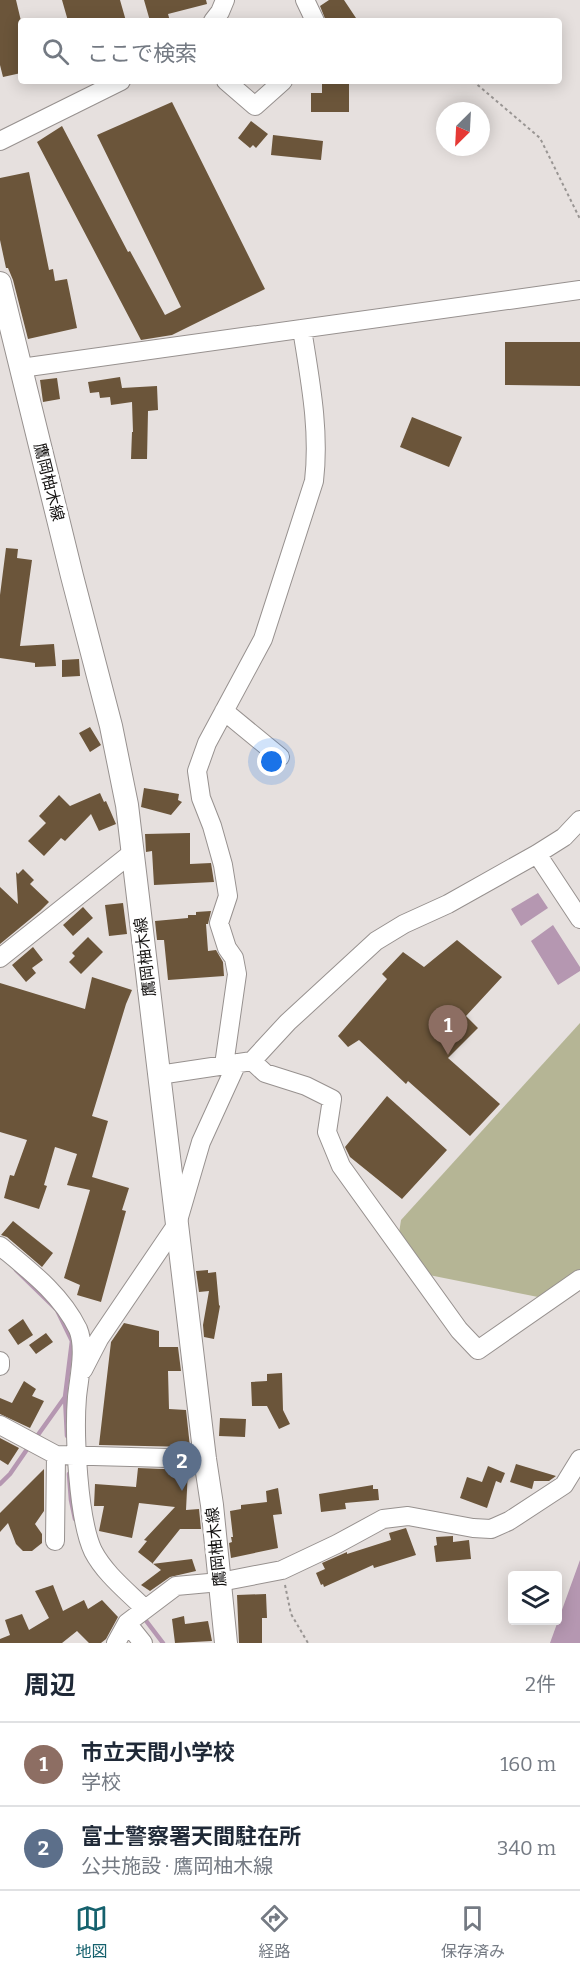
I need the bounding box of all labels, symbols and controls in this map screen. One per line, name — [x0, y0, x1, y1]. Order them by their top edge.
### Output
search box — [18, 18, 562, 84]
icon: search — [39, 35, 72, 68]
text: ここで検索 — [87, 40, 197, 67]
north arrow — [436, 102, 490, 156]
street label: 鷹岡柚木線 — [30, 441, 68, 523]
your location — [257, 747, 286, 776]
street label: 鷹岡柚木線 — [131, 916, 159, 998]
pin: 1 — [428, 1006, 468, 1055]
pin: 2 — [162, 1442, 201, 1491]
street label: 鷹岡柚木線 — [202, 1506, 230, 1588]
map controls — [508, 1571, 562, 1625]
button: layers — [508, 1571, 562, 1625]
text: 周辺 — [24, 1670, 76, 1701]
text: 2件 — [525, 1672, 556, 1696]
text: 市立天間小学校 — [81, 1739, 235, 1766]
text: 1 — [39, 1752, 48, 1776]
text: 160 m — [500, 1752, 556, 1776]
text: 学校 — [81, 1770, 121, 1794]
text: 富士警察署天間駐在所 — [81, 1823, 301, 1850]
text: 2 — [38, 1836, 49, 1860]
text: 340 m — [497, 1836, 556, 1860]
text: 公共施設 · 鷹岡柚木線 — [81, 1854, 273, 1878]
tab: 地図 — [75, 1902, 108, 1962]
tab: 経路 — [258, 1902, 291, 1962]
tab: 保存済み — [441, 1902, 505, 1962]

